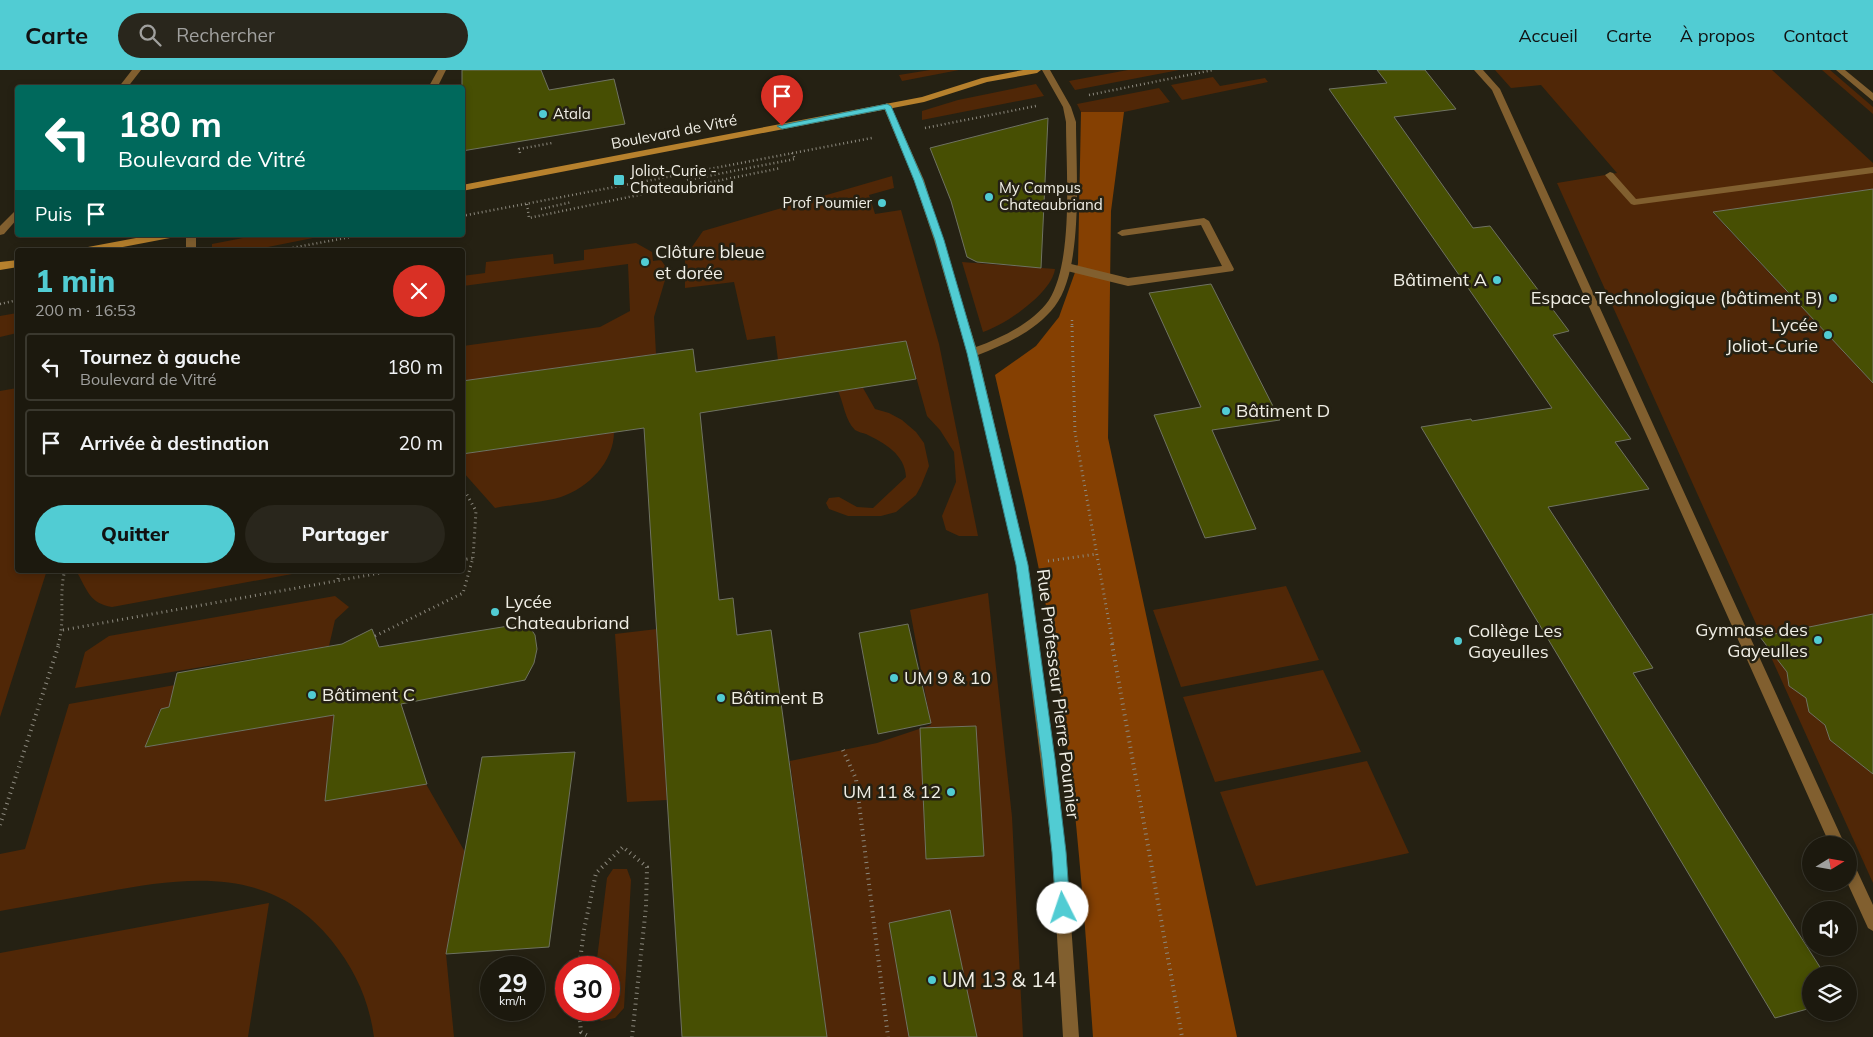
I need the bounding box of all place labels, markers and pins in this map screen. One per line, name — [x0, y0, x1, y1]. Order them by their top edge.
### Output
pin — [761, 75, 803, 126]
place label: Atala — [553, 104, 591, 123]
marker: Atala — [537, 108, 549, 120]
place label: Joliot-Curie - Chateaubriand — [630, 161, 734, 197]
marker: Joliot-Curie - Chateaubriand — [612, 173, 626, 187]
place label: My Campus Chateaubriand — [999, 178, 1103, 214]
marker: My Campus Chateaubriand — [983, 191, 995, 203]
place label: Prof Poumier — [783, 193, 873, 212]
marker: Prof Poumier — [876, 197, 888, 209]
place label: Clôture bleue et dorée — [655, 240, 764, 284]
marker: Clôture bleue et dorée — [639, 256, 651, 268]
place label: Bâtiment A — [1393, 268, 1487, 291]
marker: Bâtiment A — [1491, 274, 1503, 286]
place label: Espace Technologique (bâtiment B) — [1531, 286, 1823, 309]
marker: Espace Technologique (bâtiment B) — [1827, 292, 1839, 304]
place label: Lycée Joliot-Curie — [1726, 313, 1818, 357]
marker: Lycée Joliot-Curie — [1822, 329, 1834, 341]
place label: Bâtiment D — [1236, 399, 1330, 422]
marker: Bâtiment D — [1220, 405, 1232, 417]
place label: Lycée Chateaubriand — [505, 590, 630, 634]
marker: Lycée Chateaubriand — [489, 606, 501, 618]
place label: Gymnase des Gayeulles — [1695, 618, 1808, 662]
place label: Collège Les Gayeulles — [1468, 619, 1562, 663]
marker: Gymnase des Gayeulles — [1812, 634, 1824, 646]
marker: Collège Les Gayeulles — [1452, 635, 1464, 647]
place label: UM 9 & 10 — [904, 666, 991, 689]
marker: UM 9 & 10 — [888, 672, 900, 684]
place label: Bâtiment C — [322, 683, 415, 706]
place label: Bâtiment B — [731, 686, 824, 709]
marker: Bâtiment C — [306, 689, 318, 701]
marker: Bâtiment B — [715, 692, 727, 704]
place label: UM 11 & 12 — [843, 780, 941, 803]
marker: UM 11 & 12 — [945, 786, 957, 798]
place label: UM 13 & 14 — [942, 966, 1057, 992]
marker: UM 13 & 14 — [926, 974, 938, 986]

